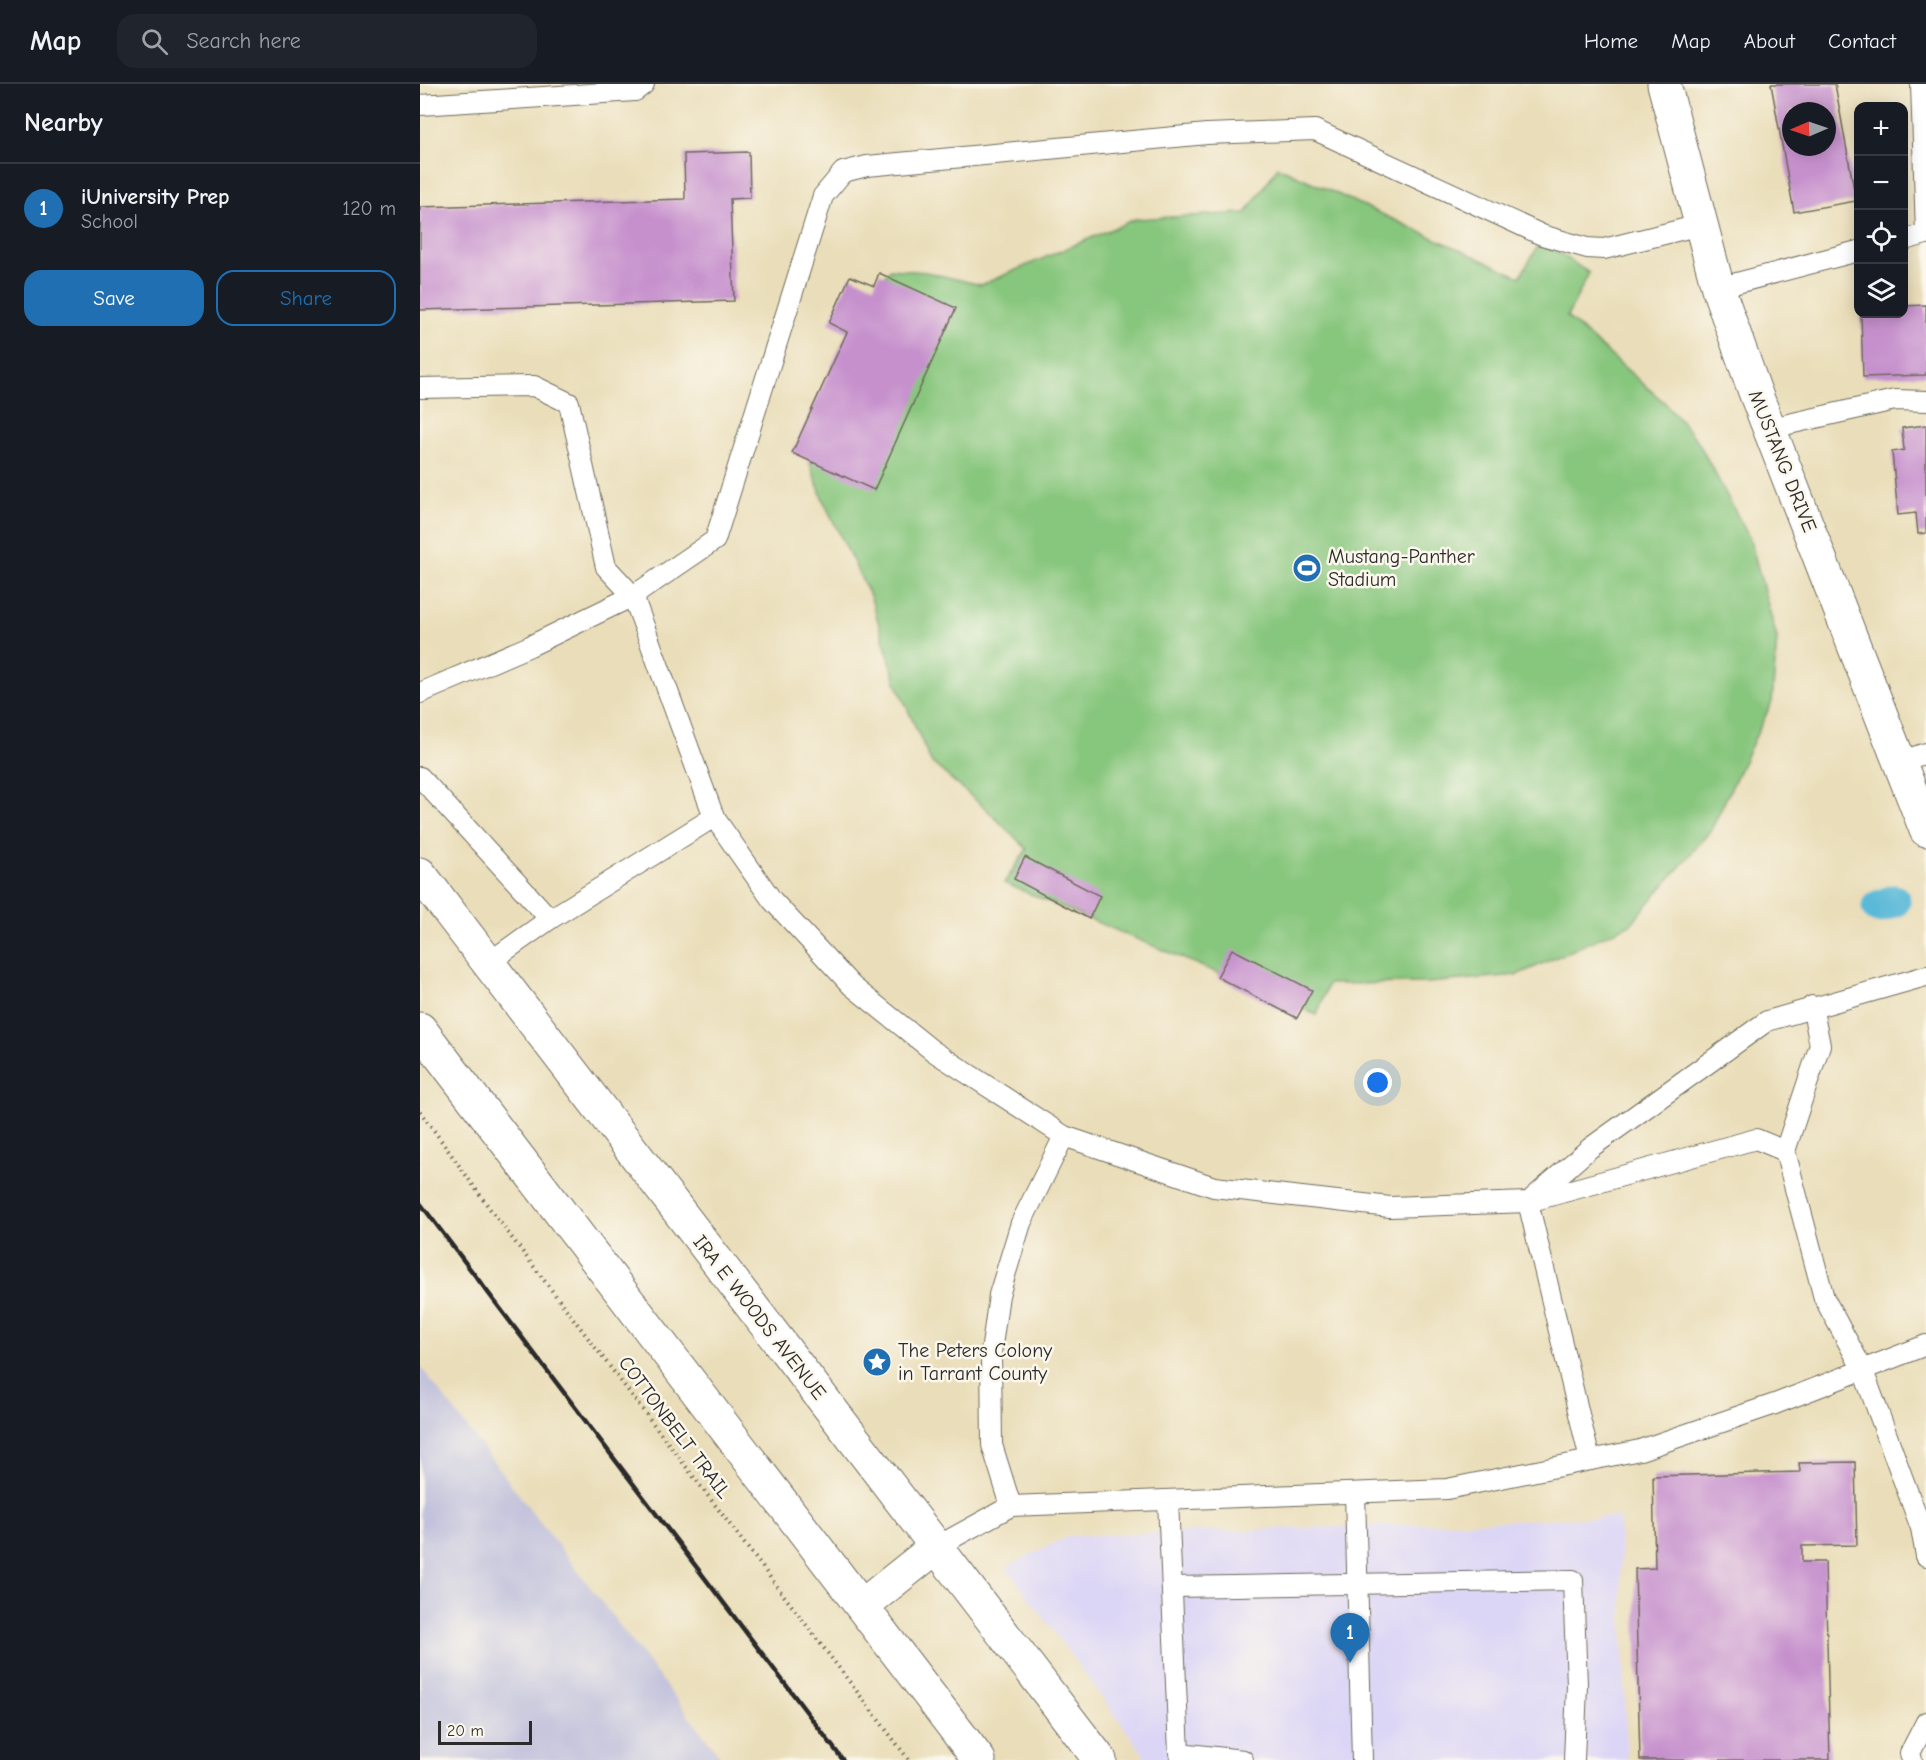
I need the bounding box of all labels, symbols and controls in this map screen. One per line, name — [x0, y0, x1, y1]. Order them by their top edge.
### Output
search box — [117, 14, 537, 68]
text: Map — [30, 25, 81, 57]
icon: search — [138, 25, 171, 58]
text: Search here — [186, 28, 301, 54]
text: Home — [1584, 29, 1638, 53]
text: Map — [1671, 29, 1711, 53]
text: About — [1744, 29, 1795, 53]
text: Contact — [1828, 29, 1896, 53]
north arrow — [1782, 102, 1836, 156]
map controls — [1854, 102, 1908, 318]
button: + — [1854, 102, 1908, 156]
text: Nearby — [24, 108, 103, 138]
button: − — [1854, 156, 1908, 210]
text: iUniversity Prep — [81, 184, 229, 210]
text: 1 — [40, 197, 47, 220]
text: 120 m — [342, 197, 396, 220]
text: School — [81, 210, 138, 233]
button: locate — [1854, 210, 1908, 264]
button: layers — [1854, 264, 1908, 318]
button: Save — [24, 270, 204, 326]
button: Share — [216, 270, 396, 326]
street label: MUSTANG DRIVE — [1744, 387, 1822, 536]
place label: Mustang-Panther Stadium — [1328, 545, 1475, 591]
sports icon: Mustang-Panther Stadium — [1291, 552, 1323, 584]
your location — [1363, 1068, 1392, 1097]
street label: IRA E WOODS AVENUE — [688, 1231, 831, 1404]
place label: The Peters Colony in Tarrant County — [898, 1339, 1052, 1385]
place icon: The Peters Colony in Tarrant County — [861, 1346, 893, 1378]
street label: COTTONBELT TRAIL — [614, 1352, 736, 1503]
pin: 1 — [1330, 1614, 1370, 1663]
scale bar — [438, 1718, 532, 1746]
text: 20 m — [447, 1722, 484, 1740]

